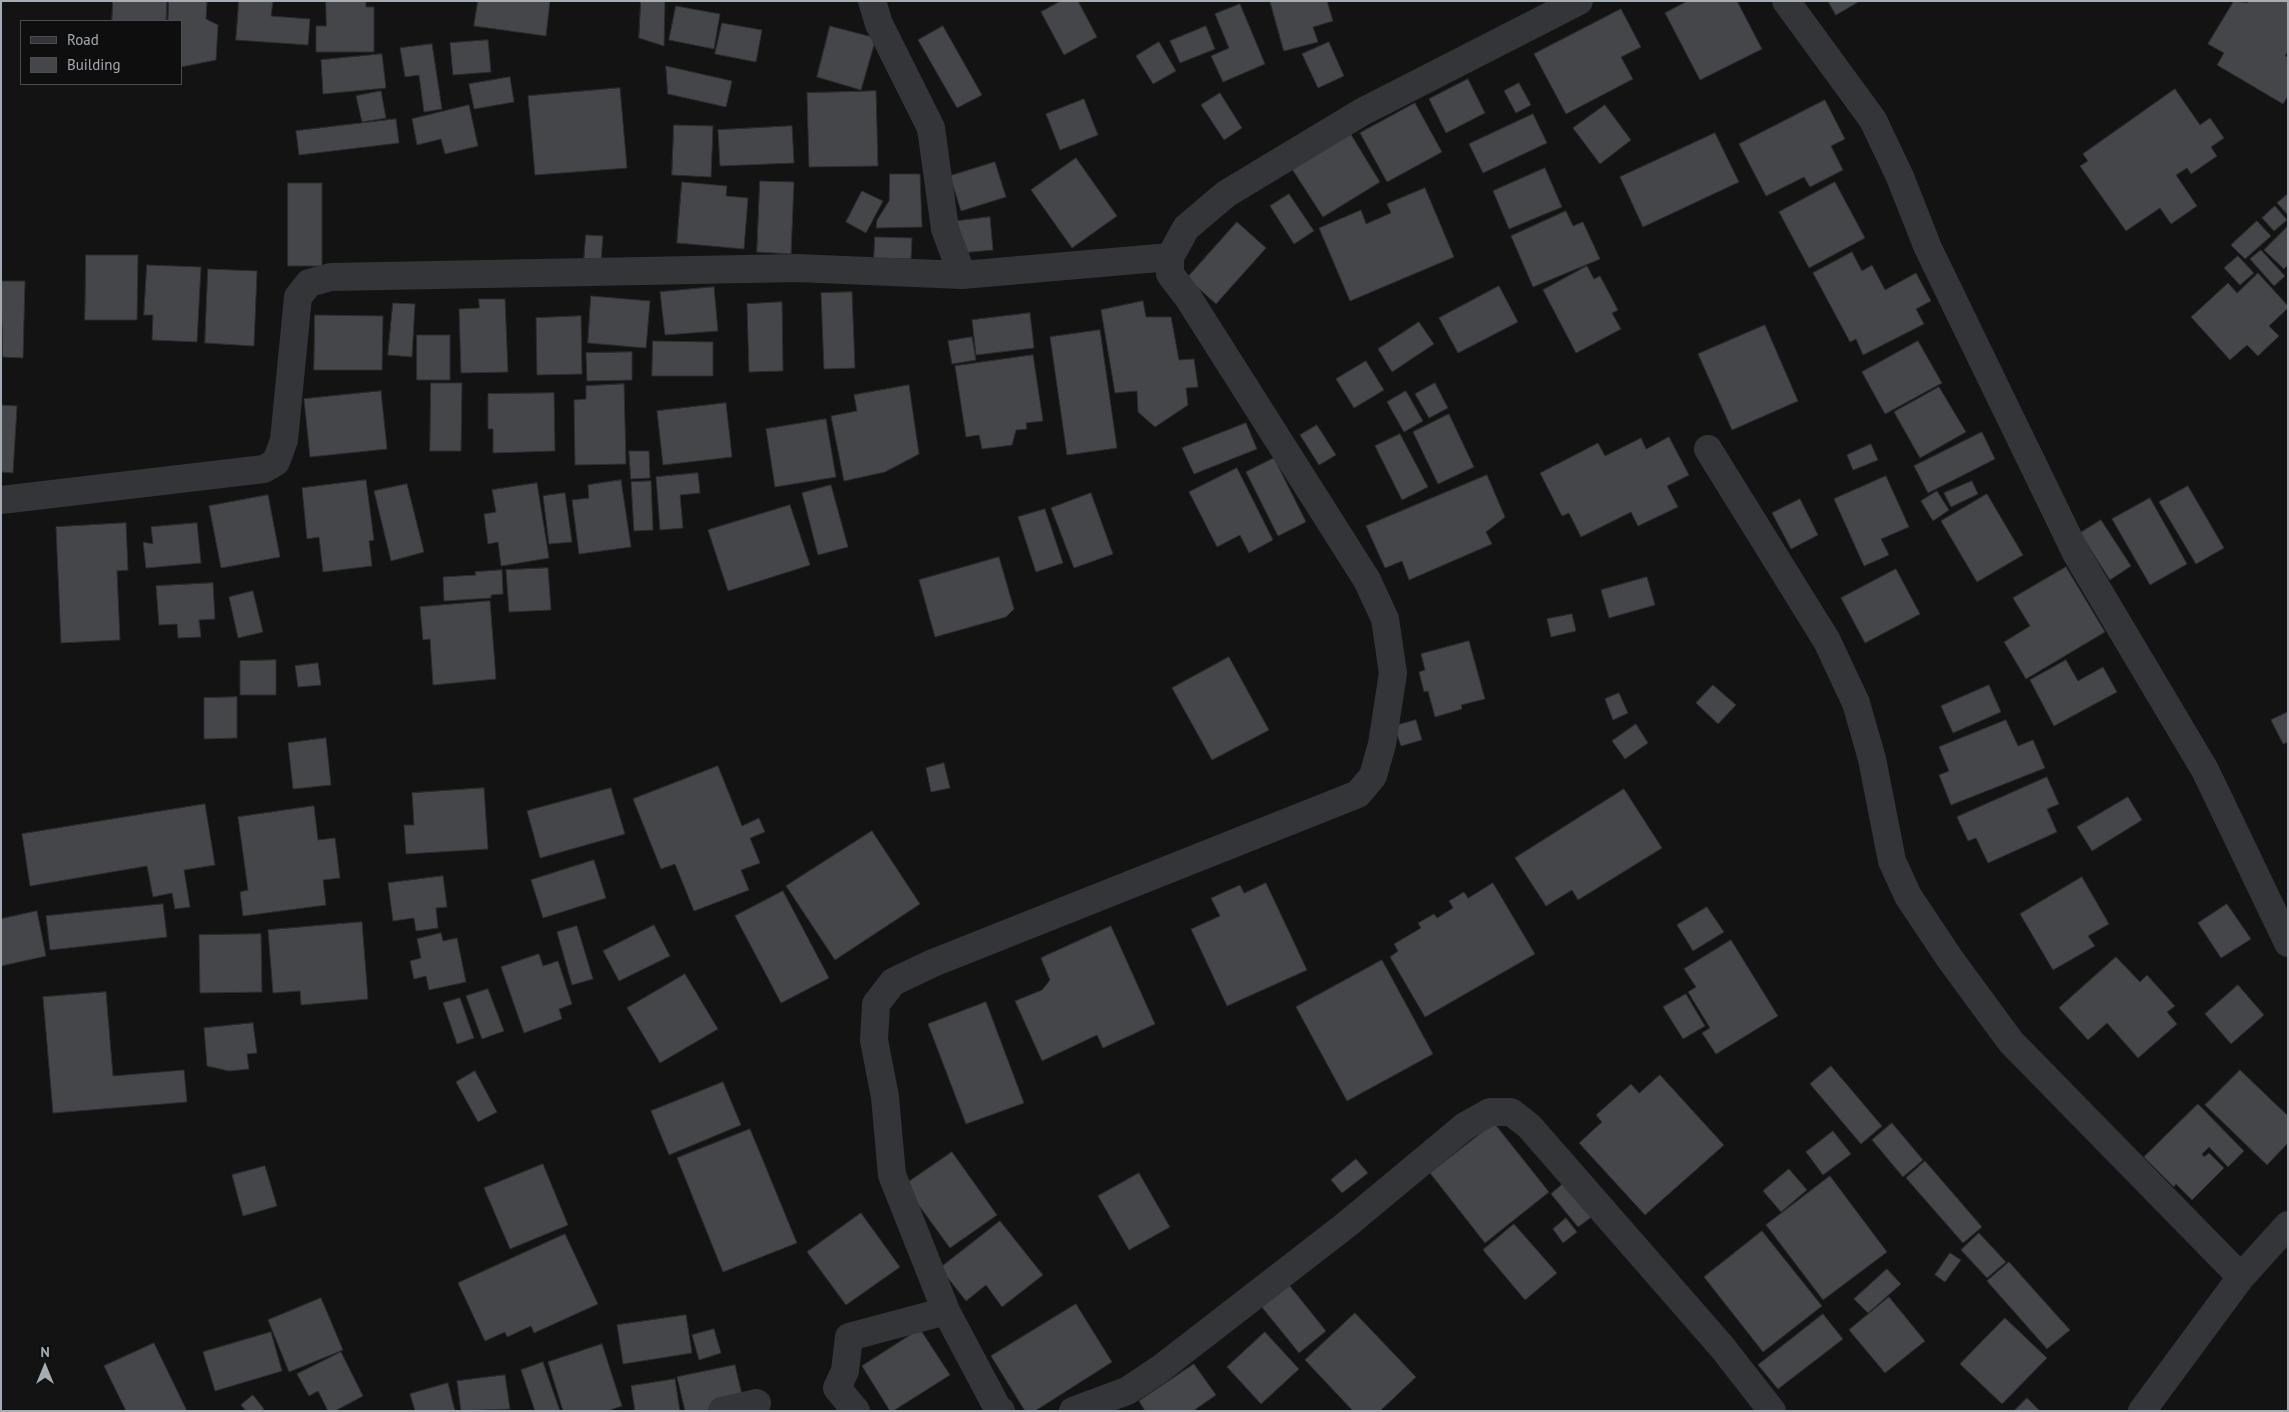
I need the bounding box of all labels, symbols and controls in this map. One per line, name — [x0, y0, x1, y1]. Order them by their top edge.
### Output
legend — [20, 20, 182, 85]
text: Road — [67, 30, 99, 49]
text: Building — [67, 55, 121, 74]
north arrow — [20, 1342, 70, 1392]
text: N — [40, 1343, 50, 1361]

